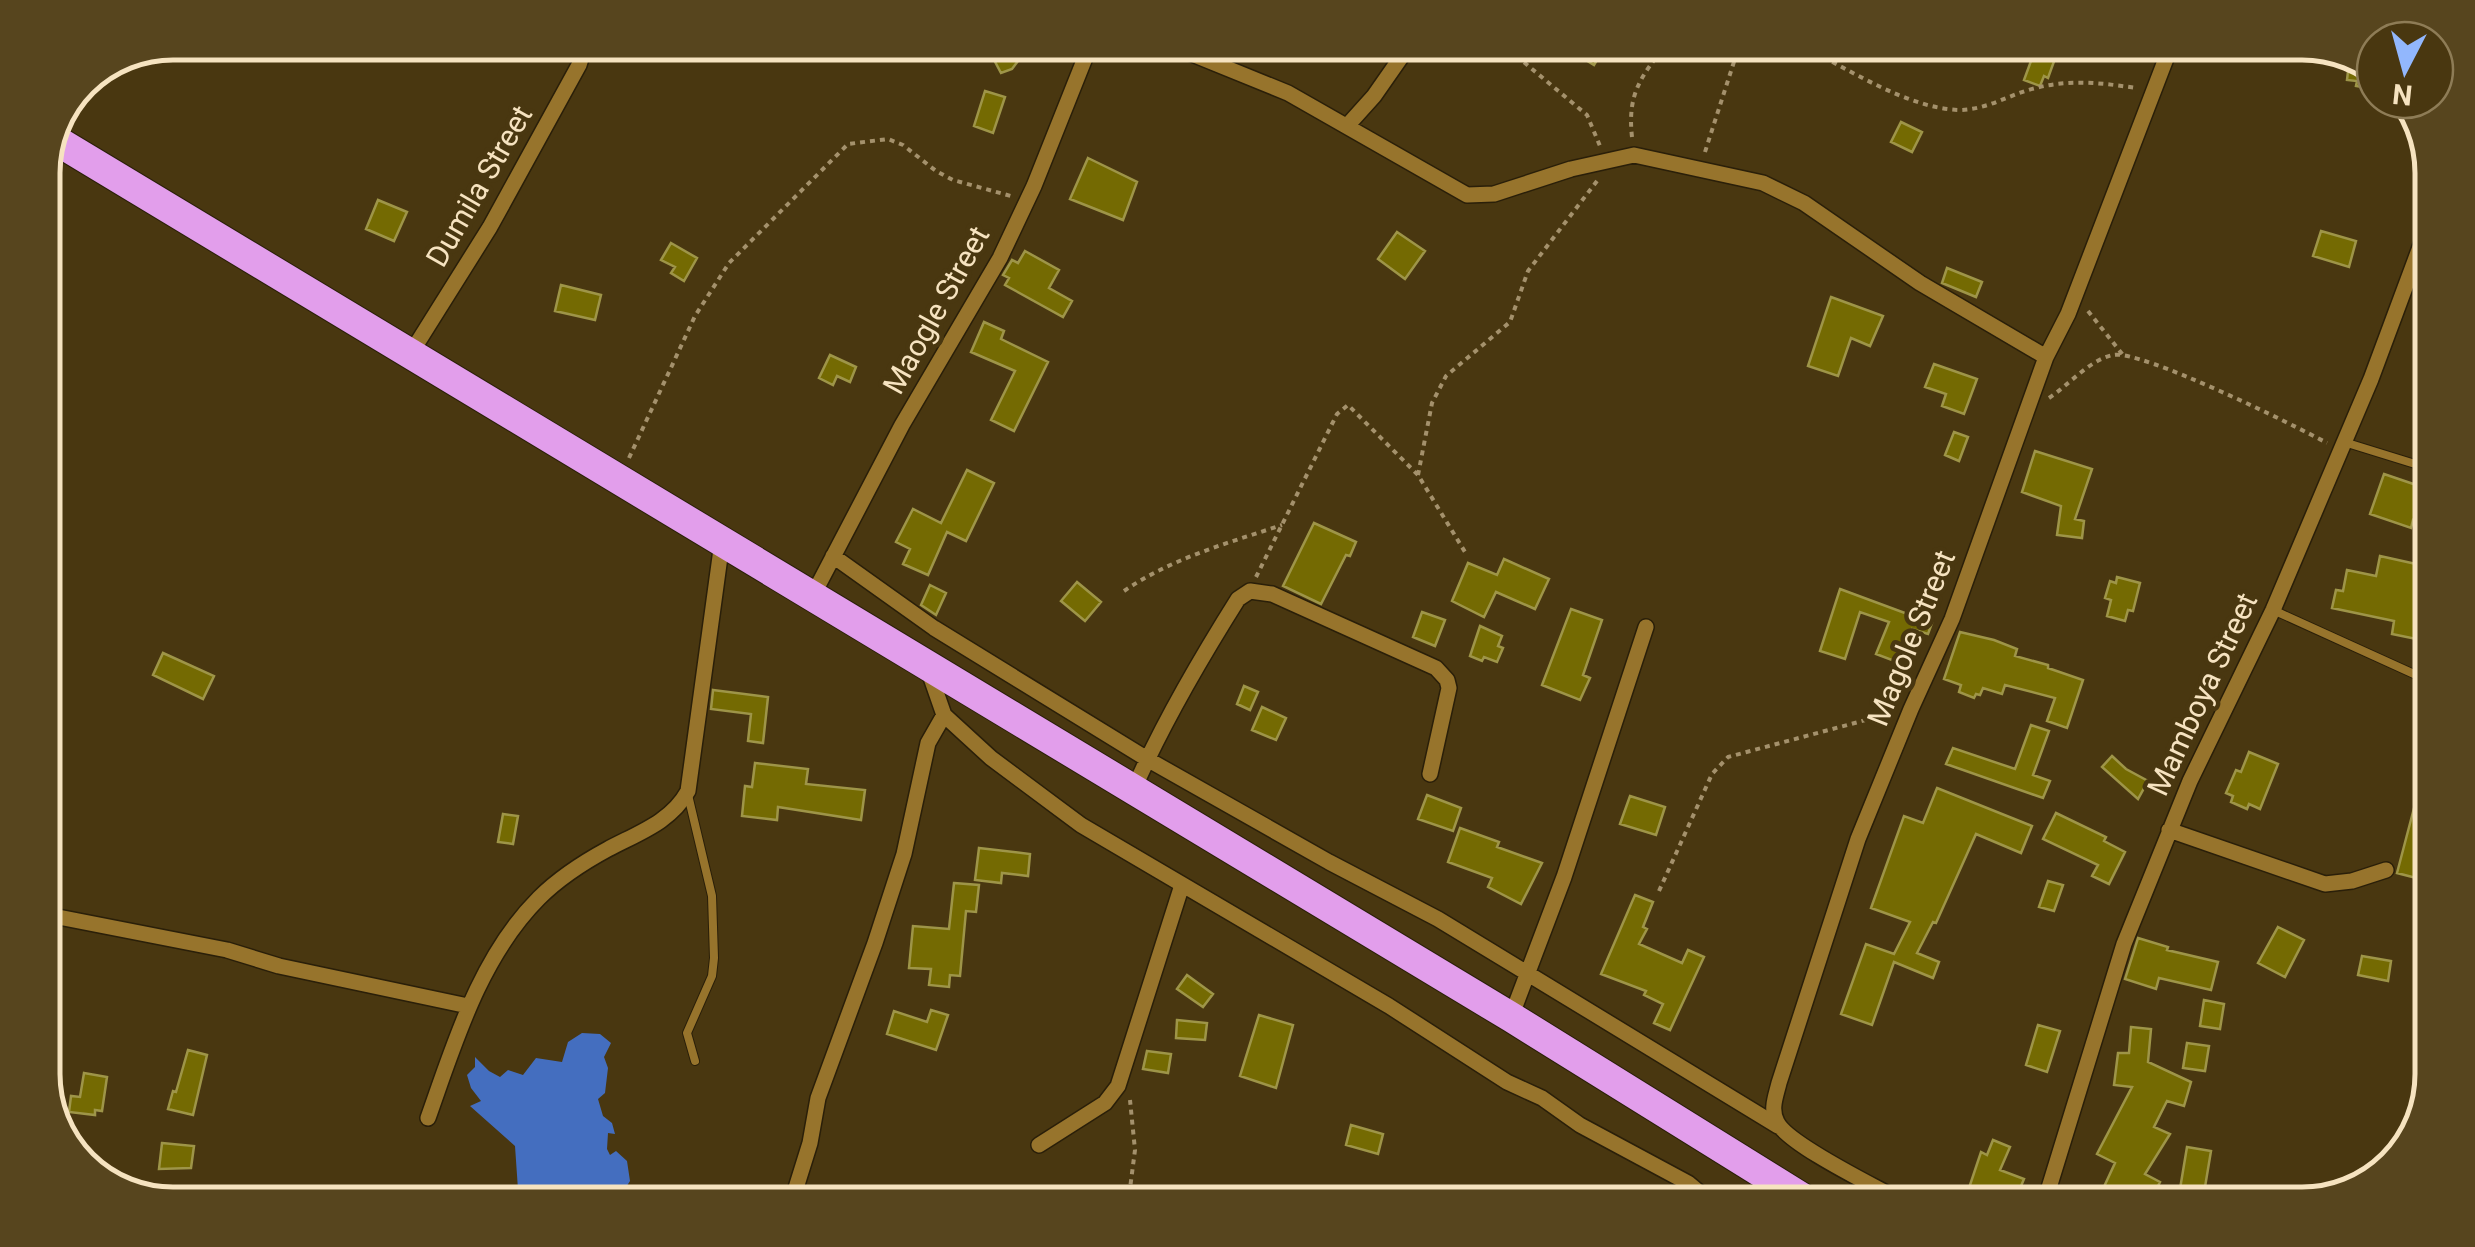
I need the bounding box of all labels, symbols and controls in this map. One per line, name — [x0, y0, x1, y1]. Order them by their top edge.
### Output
north arrow — [2355, 20, 2455, 120]
text: N — [2391, 77, 2414, 112]
street label: Dumila Street — [419, 99, 539, 273]
street label: Maogle Street — [876, 220, 996, 400]
street label: Magole Street — [1860, 545, 1962, 731]
street label: Mamboya Street — [2140, 587, 2264, 801]

